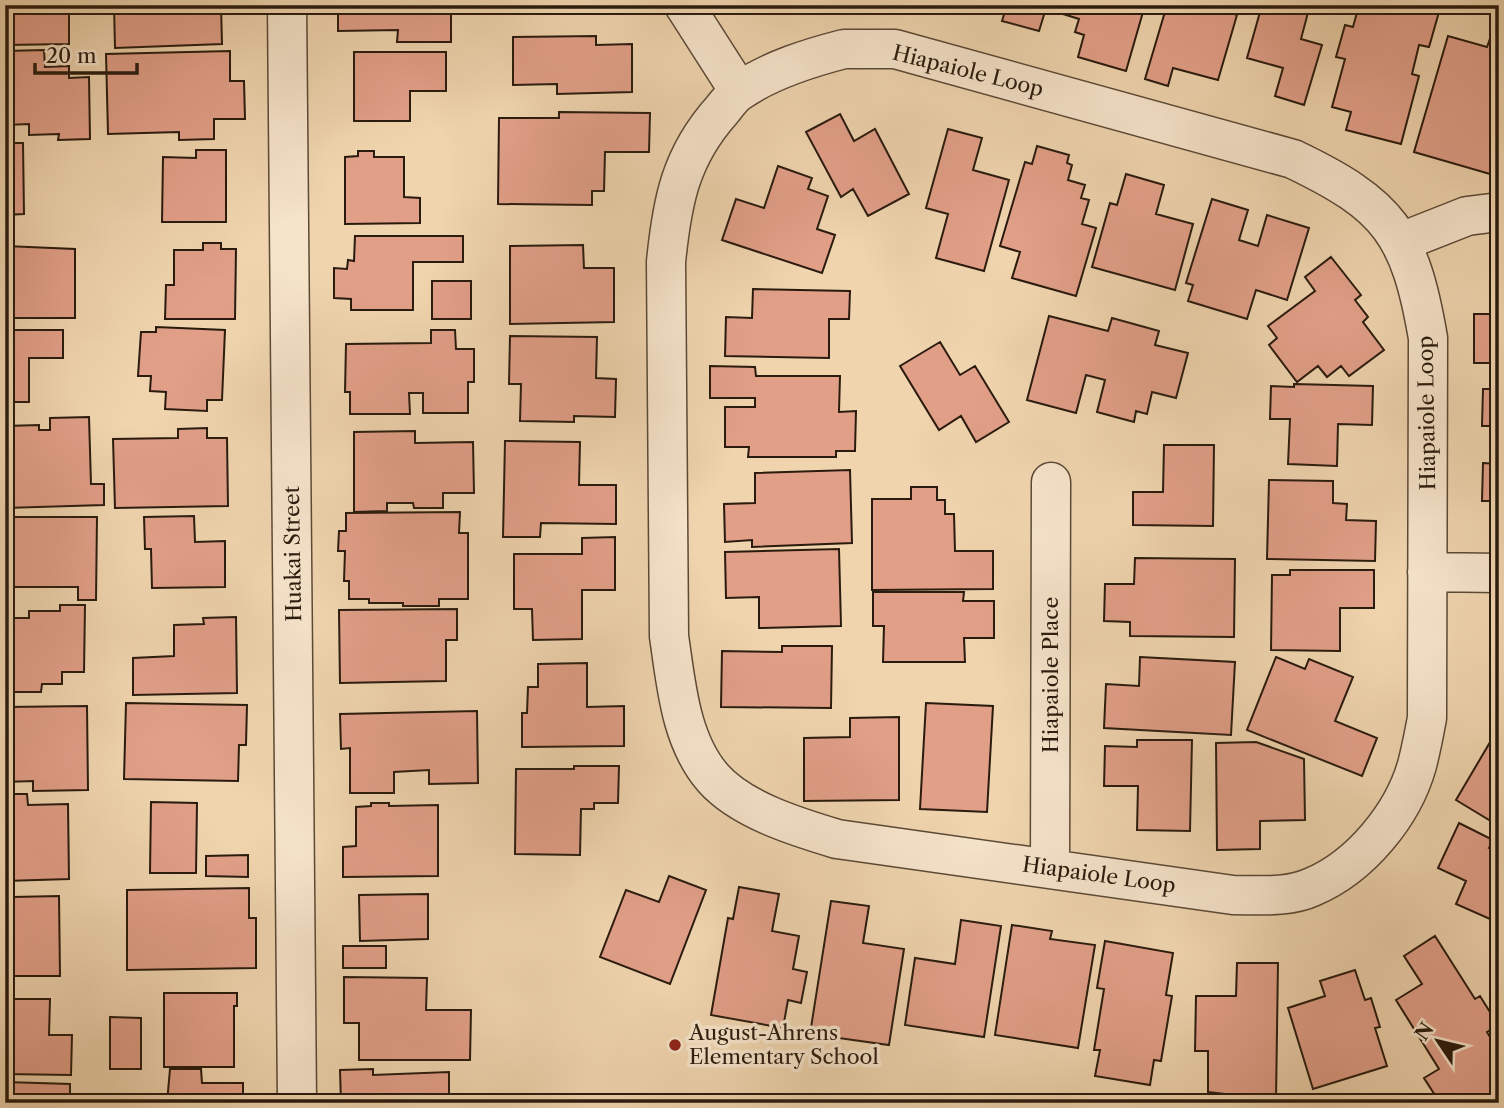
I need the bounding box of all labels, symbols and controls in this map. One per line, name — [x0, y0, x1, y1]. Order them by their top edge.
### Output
scale bar — [35, 32, 136, 76]
street label: Hiapaiole Loop — [890, 40, 1046, 101]
text: 20 m — [46, 43, 97, 68]
street label: Hiapaiole Loop — [1413, 335, 1440, 491]
street label: Huakai Street — [279, 485, 306, 622]
street label: Hiapaiole Place — [1038, 597, 1063, 753]
street label: Hiapaiole Loop — [1021, 851, 1177, 898]
north arrow — [1402, 1006, 1472, 1076]
text: N — [1410, 1018, 1439, 1045]
place label: August-Ahrens Elementary School — [688, 1020, 879, 1069]
marker: August-Ahrens Elementary School — [667, 1037, 683, 1053]

